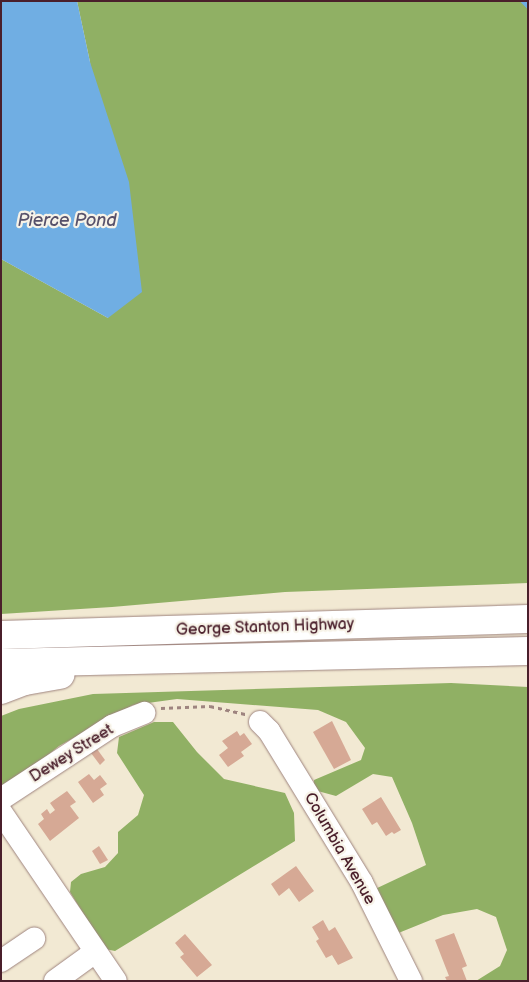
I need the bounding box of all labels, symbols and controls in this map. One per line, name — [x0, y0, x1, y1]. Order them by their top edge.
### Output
water label: Pierce Pond — [17, 210, 117, 232]
street label: George Stanton Highway — [175, 615, 355, 641]
street label: Dewey Street — [26, 720, 118, 788]
street label: Columbia Avenue — [299, 790, 379, 908]

